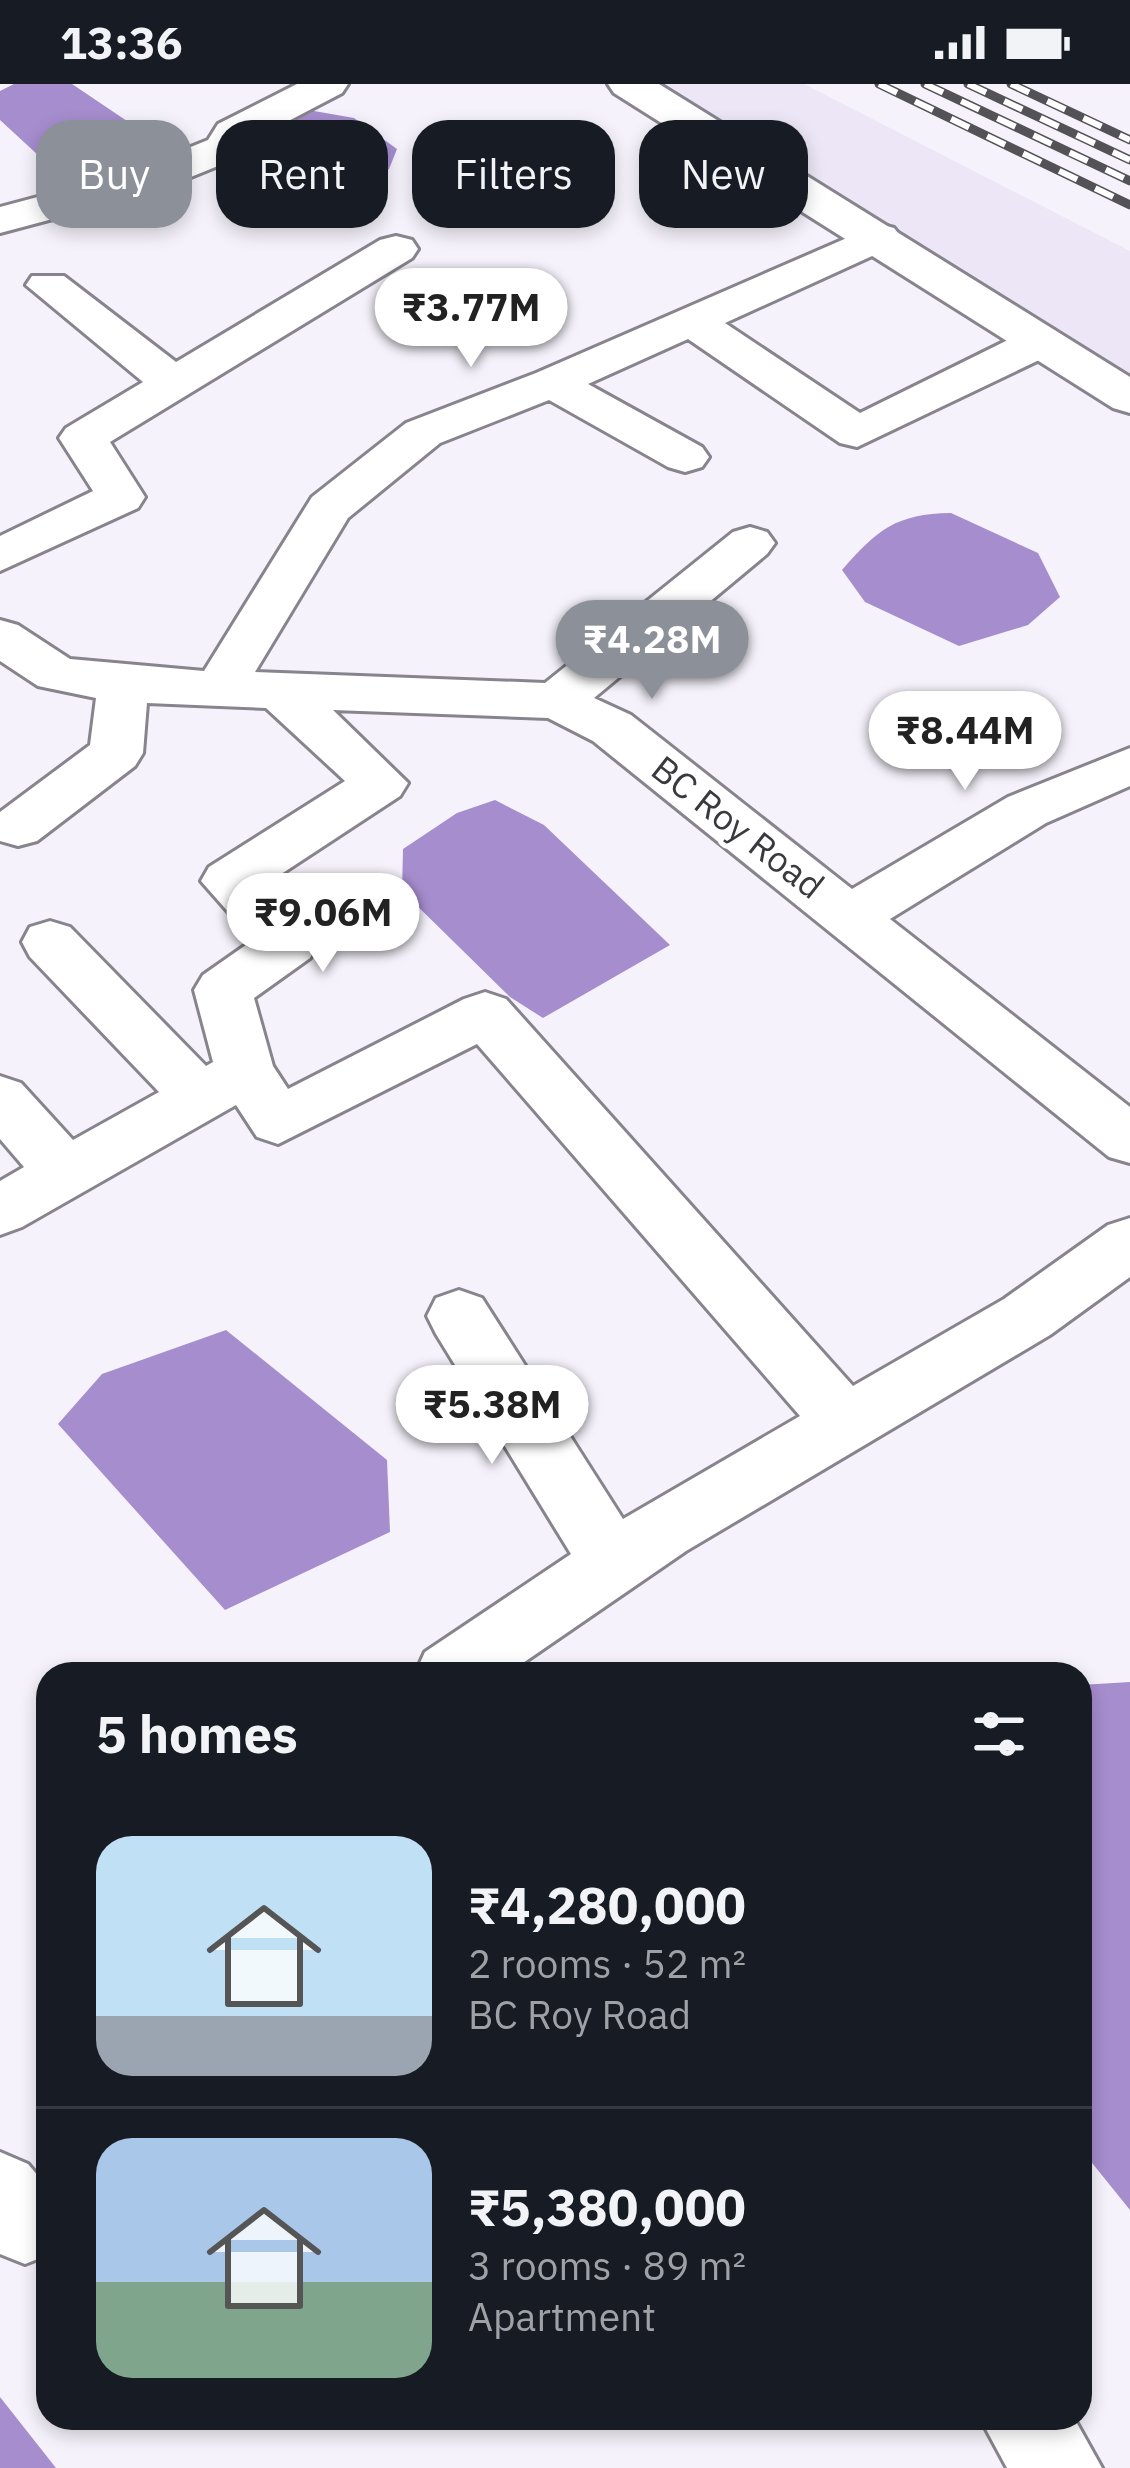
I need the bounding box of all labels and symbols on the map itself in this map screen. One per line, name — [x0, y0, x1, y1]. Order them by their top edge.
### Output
pin: ₹3.77M — [373, 268, 569, 370]
pin: ₹4.28M — [554, 600, 750, 702]
pin: ₹8.44M — [867, 691, 1063, 793]
street label: BC Roy Road — [643, 745, 834, 909]
pin: ₹9.06M — [225, 873, 421, 975]
pin: ₹5.38M — [394, 1365, 590, 1467]

